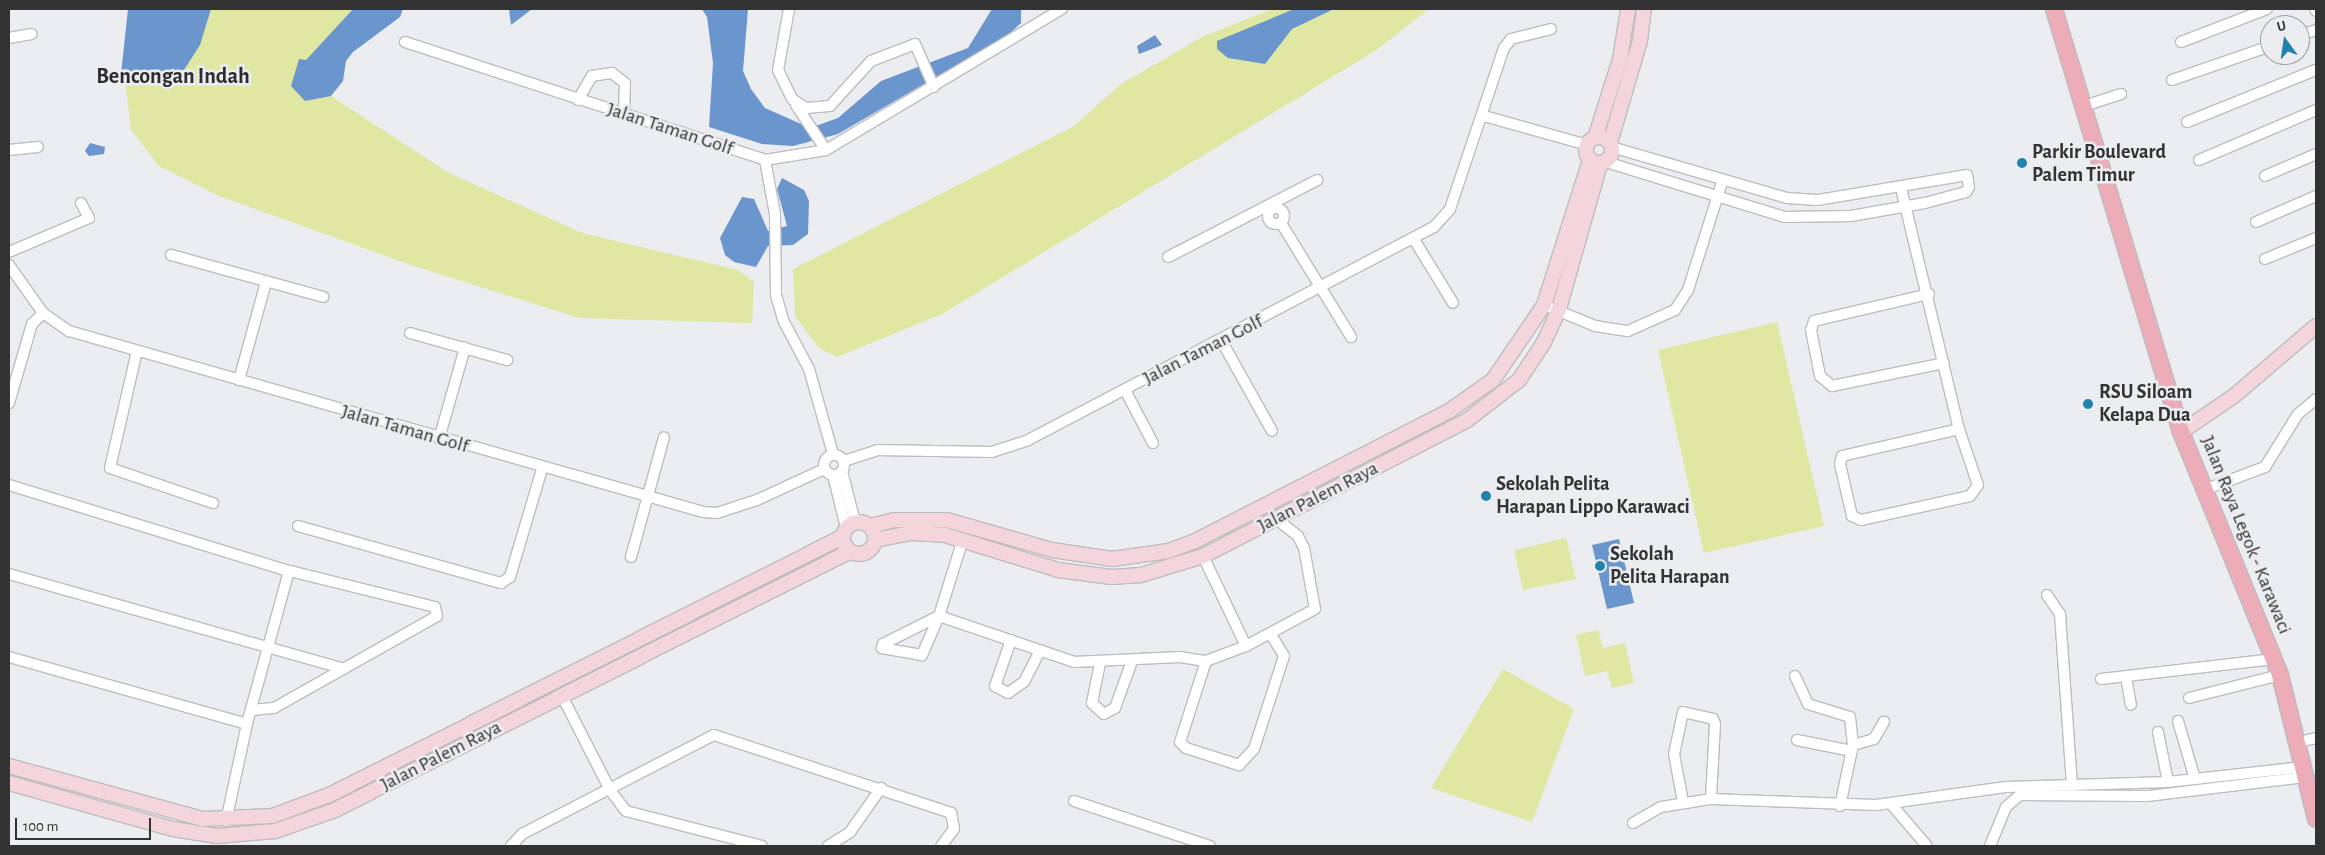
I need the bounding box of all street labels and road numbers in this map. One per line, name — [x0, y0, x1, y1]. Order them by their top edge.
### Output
street label: Jalan Taman Golf — [604, 97, 736, 161]
street label: Jalan Taman Golf — [1139, 310, 1267, 390]
street label: Jalan Taman Golf — [339, 399, 471, 459]
street label: Jalan Raya Legok - Karawaci — [2195, 432, 2297, 638]
street label: Jalan Palem Raya — [1254, 456, 1382, 538]
street label: Jalan Palem Raya — [377, 715, 505, 797]

